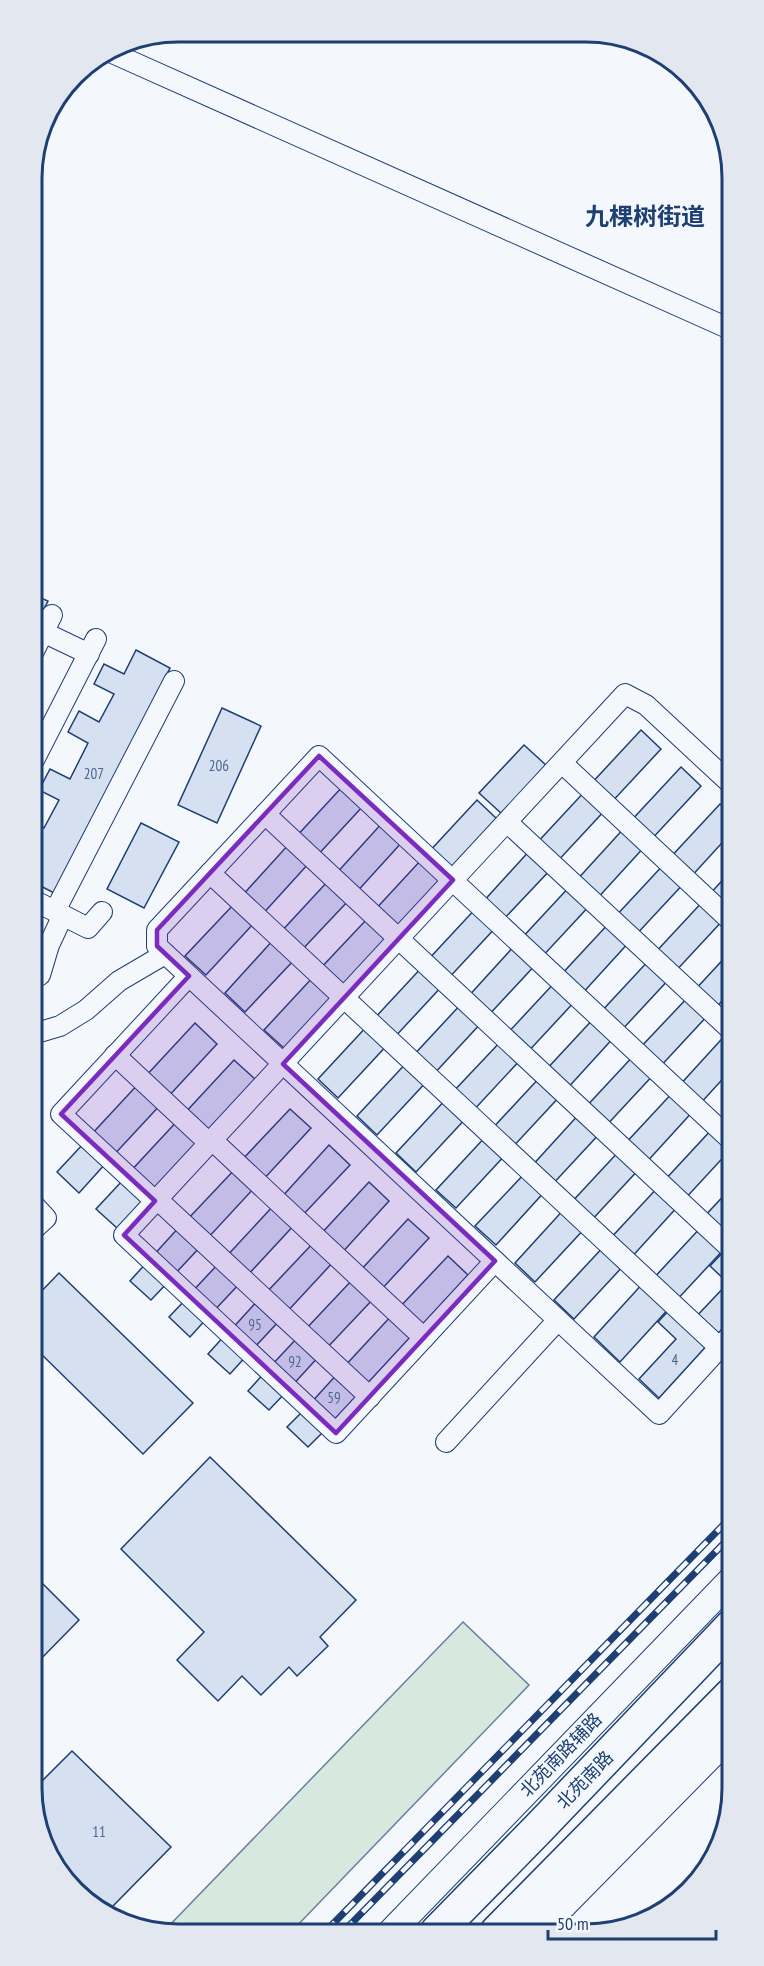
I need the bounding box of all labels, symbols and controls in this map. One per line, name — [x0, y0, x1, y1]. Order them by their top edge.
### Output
district label: 九棵树街道 — [585, 201, 705, 232]
house number: 206 — [209, 756, 229, 775]
house number: 207 — [84, 764, 104, 783]
house number: 95 — [248, 1315, 262, 1334]
house number: 4 — [672, 1350, 679, 1369]
house number: 92 — [288, 1352, 302, 1371]
house number: 59 — [327, 1388, 341, 1407]
street label: 北苑南路辅路 — [516, 1709, 606, 1801]
street label: 北苑南路 — [552, 1747, 618, 1813]
house number: 11 — [92, 1822, 106, 1841]
scale bar — [548, 1903, 716, 1941]
text: 50 m — [557, 1912, 589, 1935]

